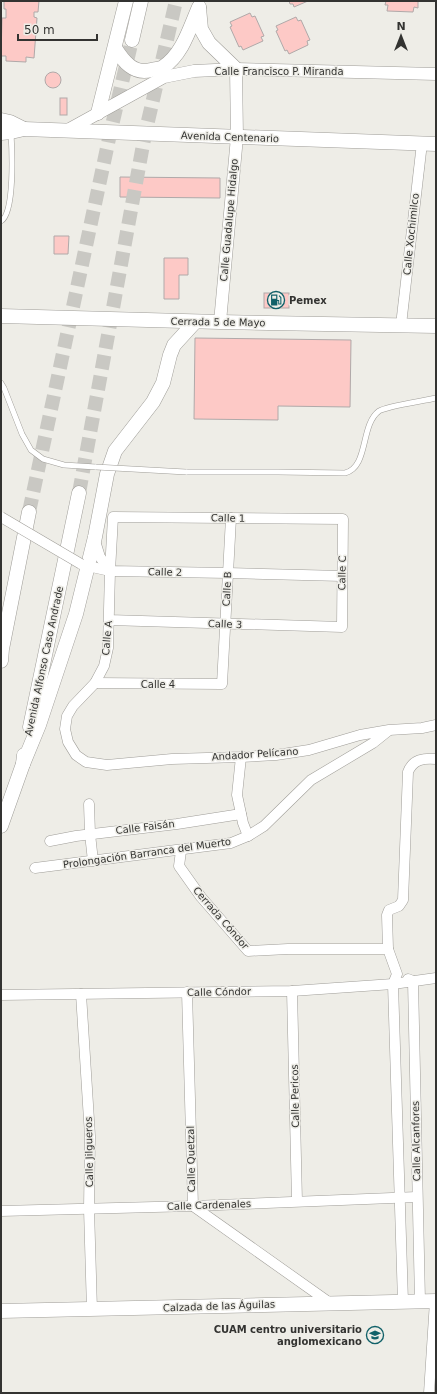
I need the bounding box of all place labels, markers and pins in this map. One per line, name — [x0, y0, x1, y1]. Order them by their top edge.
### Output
fuel station icon: Pemex — [266, 290, 286, 310]
place label: Pemex — [289, 295, 327, 306]
place label: CUAM centro universitario anglomexicano — [214, 1324, 362, 1347]
school or university icon: CUAM centro universitario anglomexicano — [365, 1325, 385, 1345]

